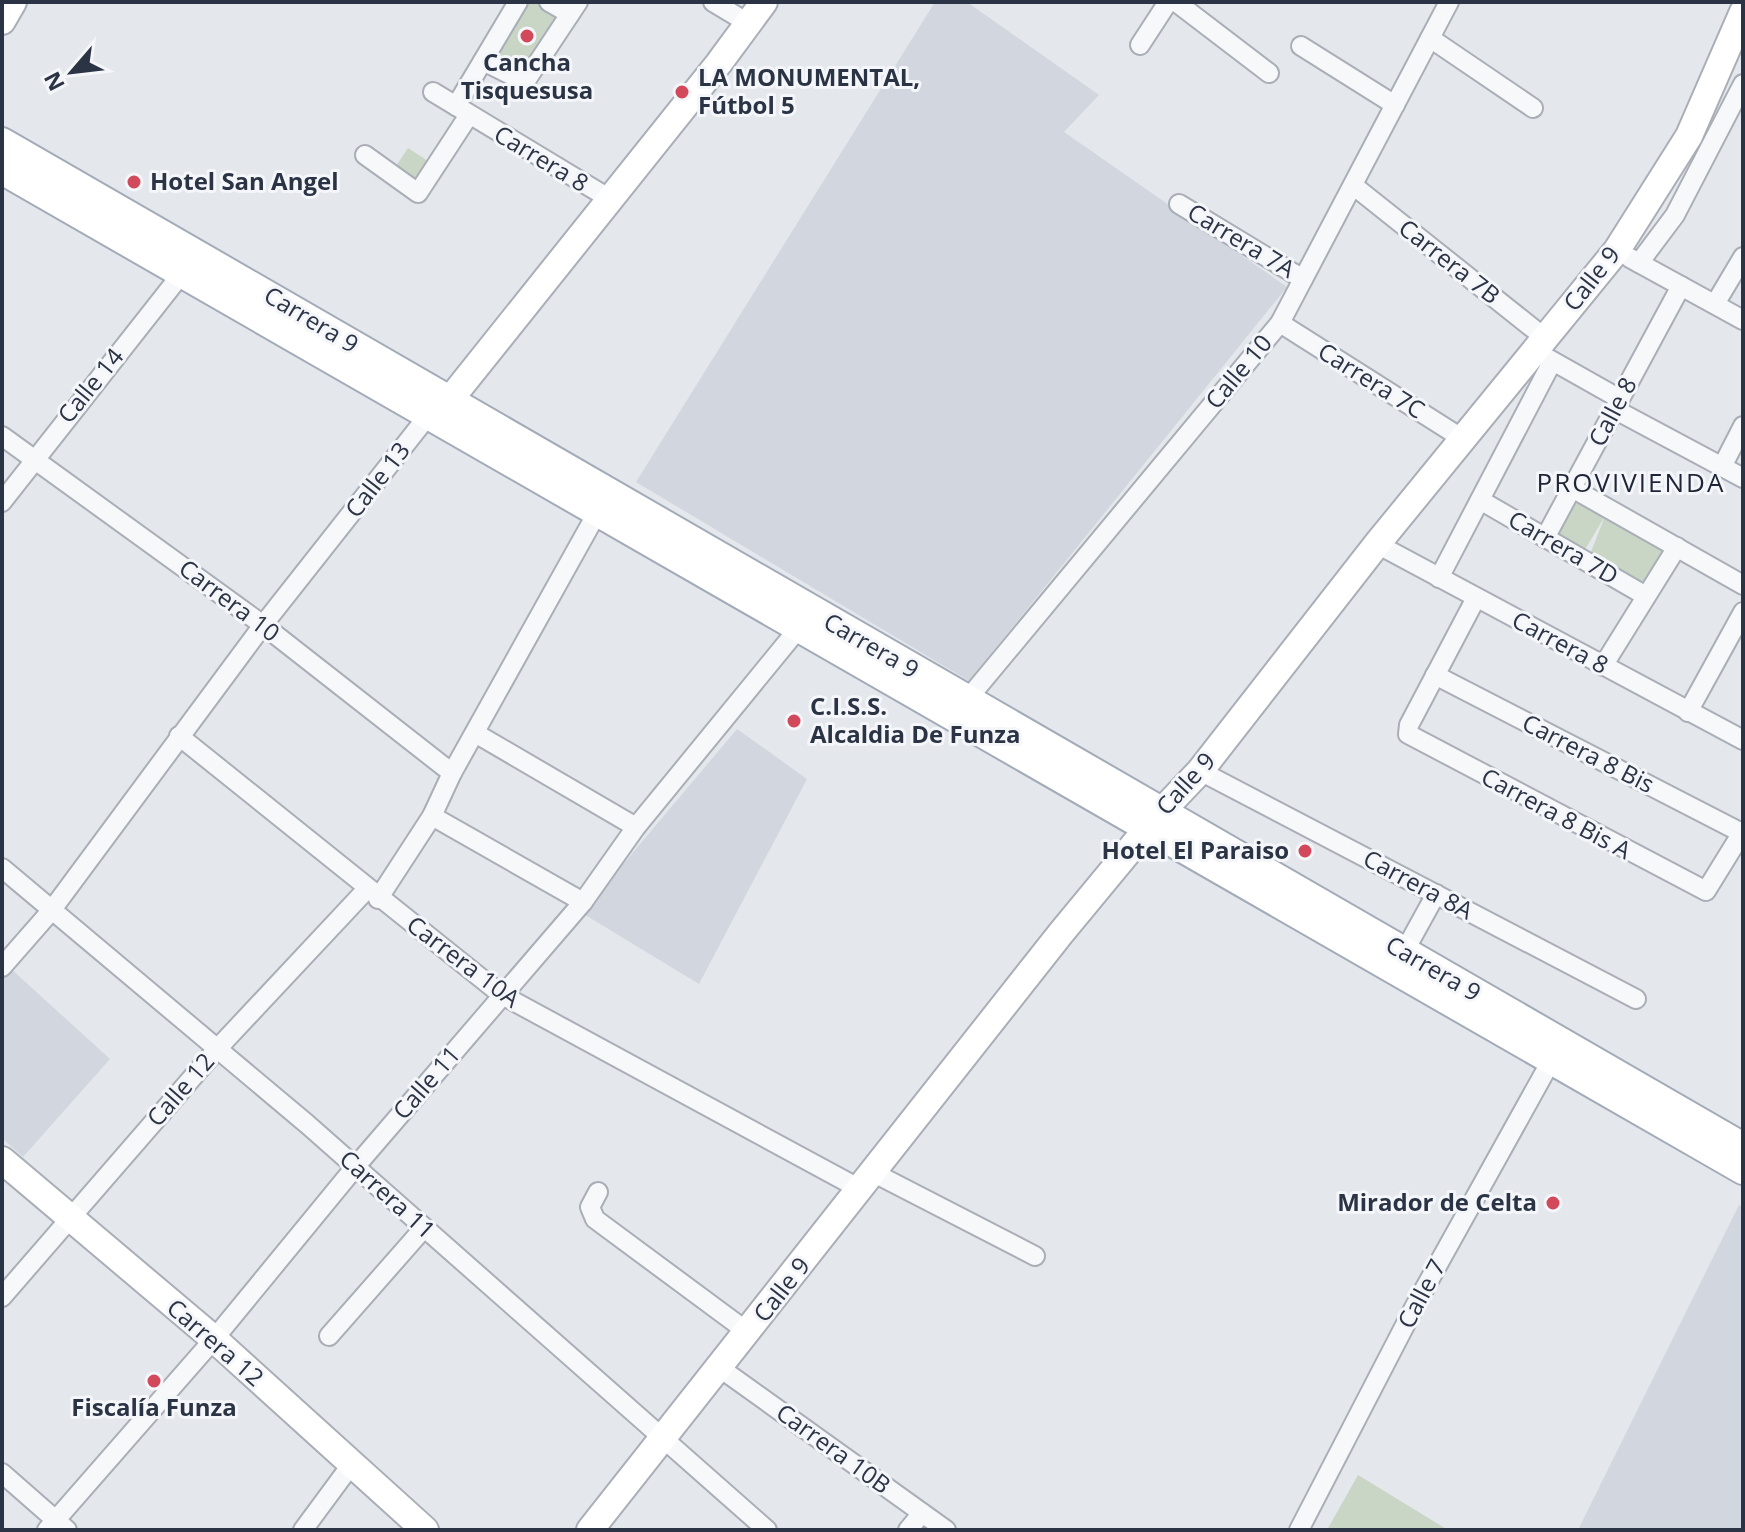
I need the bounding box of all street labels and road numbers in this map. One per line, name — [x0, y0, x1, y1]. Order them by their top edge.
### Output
street label: Carrera 8 — [488, 117, 595, 199]
street label: Carrera 7A — [1182, 195, 1302, 285]
street label: Carrera 7B — [1392, 211, 1507, 311]
street label: Calle 9 — [1555, 239, 1627, 317]
street label: Carrera 9 — [258, 278, 365, 360]
street label: Calle 10 — [1197, 327, 1279, 415]
street label: Carrera 7C — [1312, 334, 1431, 425]
street label: Calle 14 — [49, 340, 130, 430]
street label: Calle 8 — [1580, 371, 1644, 452]
street label: Calle 13 — [337, 434, 417, 524]
street label: Carrera 7D — [1503, 502, 1625, 592]
street label: Carrera 10 — [173, 551, 287, 649]
street label: Carrera 8 — [1507, 603, 1615, 681]
street label: Carrera 9 — [818, 604, 925, 685]
street label: Carrera 8 Bis — [1517, 705, 1660, 800]
street label: Calle 9 — [1148, 744, 1222, 822]
street label: Carrera 8 Bis A — [1476, 759, 1638, 866]
street label: Carrera 8A — [1358, 841, 1480, 927]
street label: Carrera 10A — [401, 907, 528, 1015]
street label: Carrera 9 — [1380, 927, 1487, 1008]
street label: Calle 11 — [385, 1038, 467, 1126]
street label: Calle 12 — [139, 1045, 221, 1133]
street label: Carrera 11 — [333, 1142, 443, 1246]
street label: Calle 9 — [745, 1250, 817, 1328]
street label: Calle 7 — [1389, 1253, 1453, 1334]
street label: Carrera 12 — [160, 1291, 271, 1393]
street label: Carrera 10B — [770, 1395, 898, 1500]

